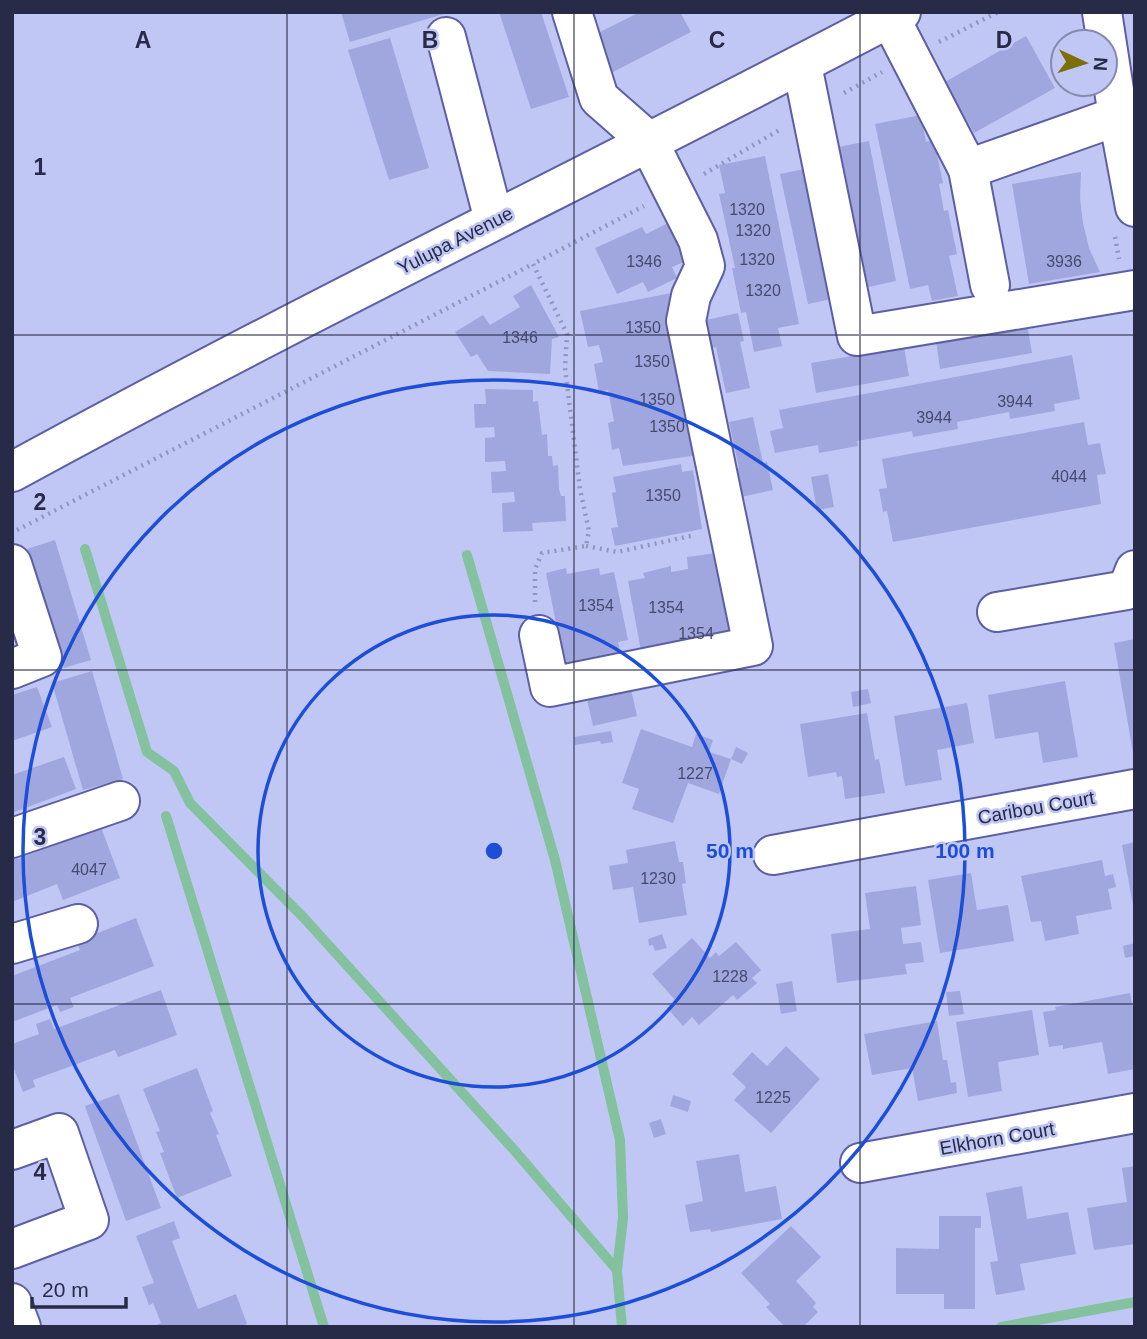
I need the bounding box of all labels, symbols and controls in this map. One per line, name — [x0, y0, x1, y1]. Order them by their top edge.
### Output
text: A — [135, 27, 151, 53]
text: B — [422, 27, 438, 53]
text: C — [709, 27, 725, 53]
text: D — [996, 27, 1012, 53]
north arrow — [1049, 28, 1119, 98]
text: N — [1090, 57, 1111, 72]
text: 1 — [34, 154, 47, 180]
house number: 1320 — [729, 201, 765, 218]
street label: Yulupa Avenue — [394, 202, 516, 279]
house number: 1320 — [735, 222, 771, 239]
house number: 1320 — [739, 251, 775, 268]
house number: 1346 — [626, 253, 662, 270]
house number: 3936 — [1046, 253, 1082, 270]
house number: 1320 — [745, 282, 781, 299]
house number: 1350 — [625, 319, 661, 336]
house number: 1346 — [502, 329, 538, 346]
house number: 1350 — [634, 353, 670, 370]
house number: 1350 — [639, 391, 675, 408]
house number: 3944 — [997, 393, 1033, 410]
house number: 3944 — [916, 409, 952, 426]
house number: 1350 — [649, 418, 685, 435]
house number: 4044 — [1051, 468, 1087, 485]
house number: 1350 — [645, 487, 681, 504]
text: 2 — [34, 489, 46, 515]
house number: 1354 — [578, 597, 614, 614]
house number: 1354 — [648, 599, 684, 616]
house number: 1354 — [678, 625, 714, 642]
house number: 1227 — [677, 765, 713, 782]
street label: Caribou Court — [976, 787, 1097, 828]
text: 3 — [34, 824, 46, 850]
centre of rings — [482, 839, 506, 863]
text: 50 m — [706, 839, 754, 862]
text: 100 m — [935, 839, 995, 862]
house number: 4047 — [71, 861, 107, 878]
house number: 1230 — [640, 870, 676, 887]
house number: 1228 — [712, 968, 748, 985]
house number: 1225 — [755, 1089, 791, 1106]
street label: Elkhorn Court — [938, 1118, 1057, 1159]
text: 4 — [34, 1159, 47, 1185]
scale bar — [32, 1266, 126, 1310]
text: 20 m — [42, 1278, 89, 1301]

